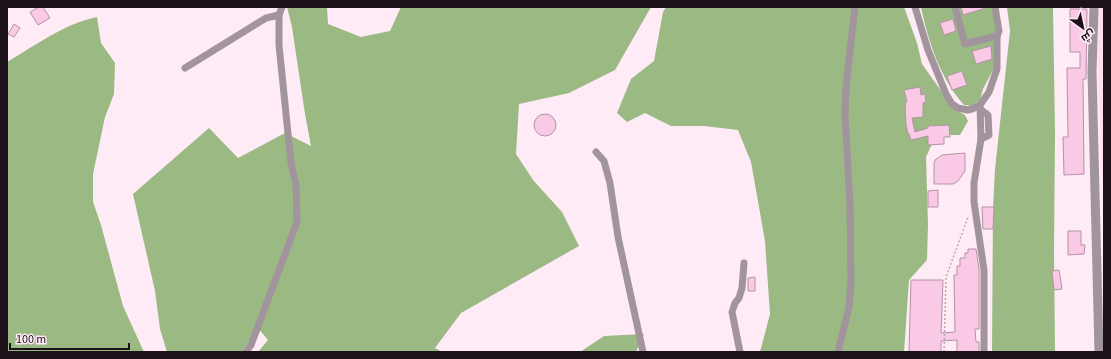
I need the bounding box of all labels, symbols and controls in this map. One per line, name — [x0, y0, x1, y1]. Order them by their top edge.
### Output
north arrow — [1063, 8, 1103, 48]
text: ش — [1078, 26, 1098, 46]
scale bar — [10, 325, 129, 351]
text: 100 m — [16, 331, 46, 348]

